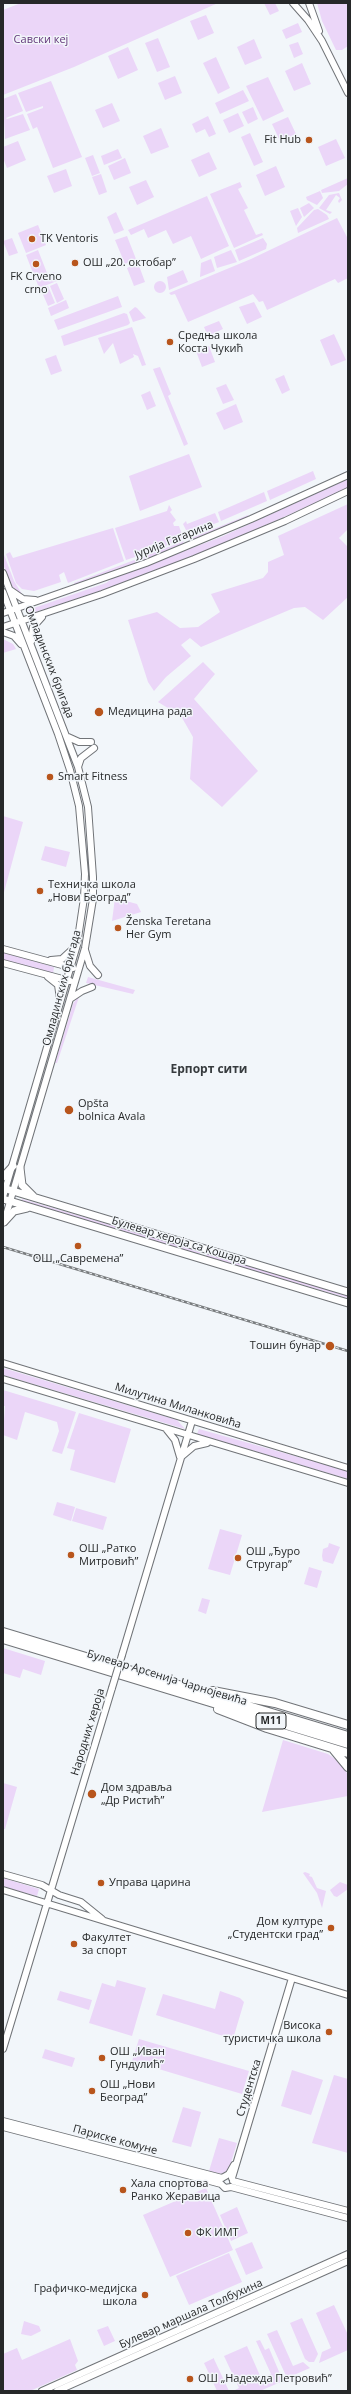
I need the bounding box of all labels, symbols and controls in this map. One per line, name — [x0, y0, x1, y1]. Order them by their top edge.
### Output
park label: Савски кеј — [14, 33, 68, 47]
place label: Fit Hub — [264, 133, 301, 147]
marker: Fit Hub — [304, 135, 314, 145]
place label: TK Ventoris — [40, 232, 98, 246]
marker: TK Ventoris — [27, 234, 37, 244]
place label: ОШ „20. октобар” — [83, 256, 176, 270]
marker: ОШ „20. октобар” — [70, 258, 80, 268]
marker: FK Crveno crno — [31, 259, 41, 269]
place label: FK Crveno crno — [10, 270, 62, 296]
place label: Средња школа Коста Чукић — [178, 329, 257, 355]
marker: Средња школа Коста Чукић — [165, 337, 175, 347]
street label: Јурија Гагарина — [133, 518, 215, 562]
street label: Омладинских бригада — [21, 604, 77, 720]
place label: Медицина рада — [108, 705, 192, 719]
marker: Медицина рада — [93, 706, 105, 718]
place label: Smart Fitness — [58, 770, 127, 784]
marker: Smart Fitness — [45, 772, 55, 782]
place label: Техничка школа „Нови Београд” — [48, 878, 136, 904]
marker: Техничка школа „Нови Београд” — [35, 886, 45, 896]
place label: Ženska Teretana Her Gym — [126, 915, 211, 941]
marker: Ženska Teretana Her Gym — [113, 923, 123, 933]
street label: Омладинских бригада — [40, 929, 84, 1047]
district label: Ерпорт сити — [170, 1063, 248, 1077]
place label: Opšta bolnica Avala — [78, 1097, 145, 1123]
marker: Opšta bolnica Avala — [63, 1104, 75, 1116]
street label: Булевар хероја са Кошара — [110, 1214, 248, 1268]
marker: ОШ „Савремена” — [73, 1241, 83, 1251]
place label: ОШ „Савремена” — [33, 1252, 123, 1266]
place label: Тошин бунар — [250, 1339, 321, 1353]
marker: Тошин бунар — [324, 1340, 336, 1352]
street label: Милутина Миланковића — [113, 1380, 243, 1432]
place label: ОШ „Ратко Митровић” — [79, 1542, 138, 1568]
place label: ОШ „Ђуро Стругар” — [246, 1545, 300, 1571]
marker: ОШ „Ратко Митровић” — [66, 1550, 76, 1560]
marker: ОШ „Ђуро Стругар” — [233, 1553, 243, 1563]
street label: Булевар Арсенија Чарнојевића — [85, 1647, 249, 1709]
street label: Народних хероја — [68, 1687, 108, 1777]
road number: M11 — [256, 1713, 286, 1729]
place label: Дом здравља „Др Ристић” — [101, 1781, 172, 1807]
marker: Дом здравља „Др Ристић” — [86, 1788, 98, 1800]
place label: Управа царина — [109, 1876, 191, 1890]
marker: Управа царина — [96, 1878, 106, 1888]
place label: Дом културе „Студентски град” — [228, 1915, 323, 1941]
marker: Дом културе „Студентски град” — [326, 1923, 336, 1933]
place label: Факултет за спорт — [82, 1931, 131, 1957]
marker: Факултет за спорт — [69, 1939, 79, 1949]
place label: Висока туристичка школа — [223, 2019, 321, 2045]
marker: Висока туристичка школа — [324, 2027, 334, 2037]
place label: ОШ „Иван Гундулић” — [110, 2045, 165, 2071]
marker: ОШ „Иван Гундулић” — [97, 2053, 107, 2063]
street label: Студентска — [234, 2058, 264, 2118]
place label: ОШ „Нови Београд” — [100, 2078, 155, 2104]
marker: ОШ „Нови Београд” — [87, 2086, 97, 2096]
street label: Париске комуне — [71, 2122, 159, 2158]
place label: Хала спортова Ранко Жеравица — [131, 2177, 220, 2203]
marker: Хала спортова Ранко Жеравица — [118, 2185, 128, 2195]
place label: ФК ИМТ — [196, 2226, 239, 2240]
marker: ФК ИМТ — [183, 2228, 193, 2238]
street label: Булевар маршала Толбухина — [117, 2276, 265, 2352]
place label: Графичко-медијска школа — [34, 2282, 137, 2308]
marker: Графичко-медијска школа — [140, 2290, 150, 2300]
place label: ОШ „Надежда Петровић” — [198, 2372, 332, 2386]
marker: ОШ „Надежда Петровић” — [185, 2374, 195, 2384]

